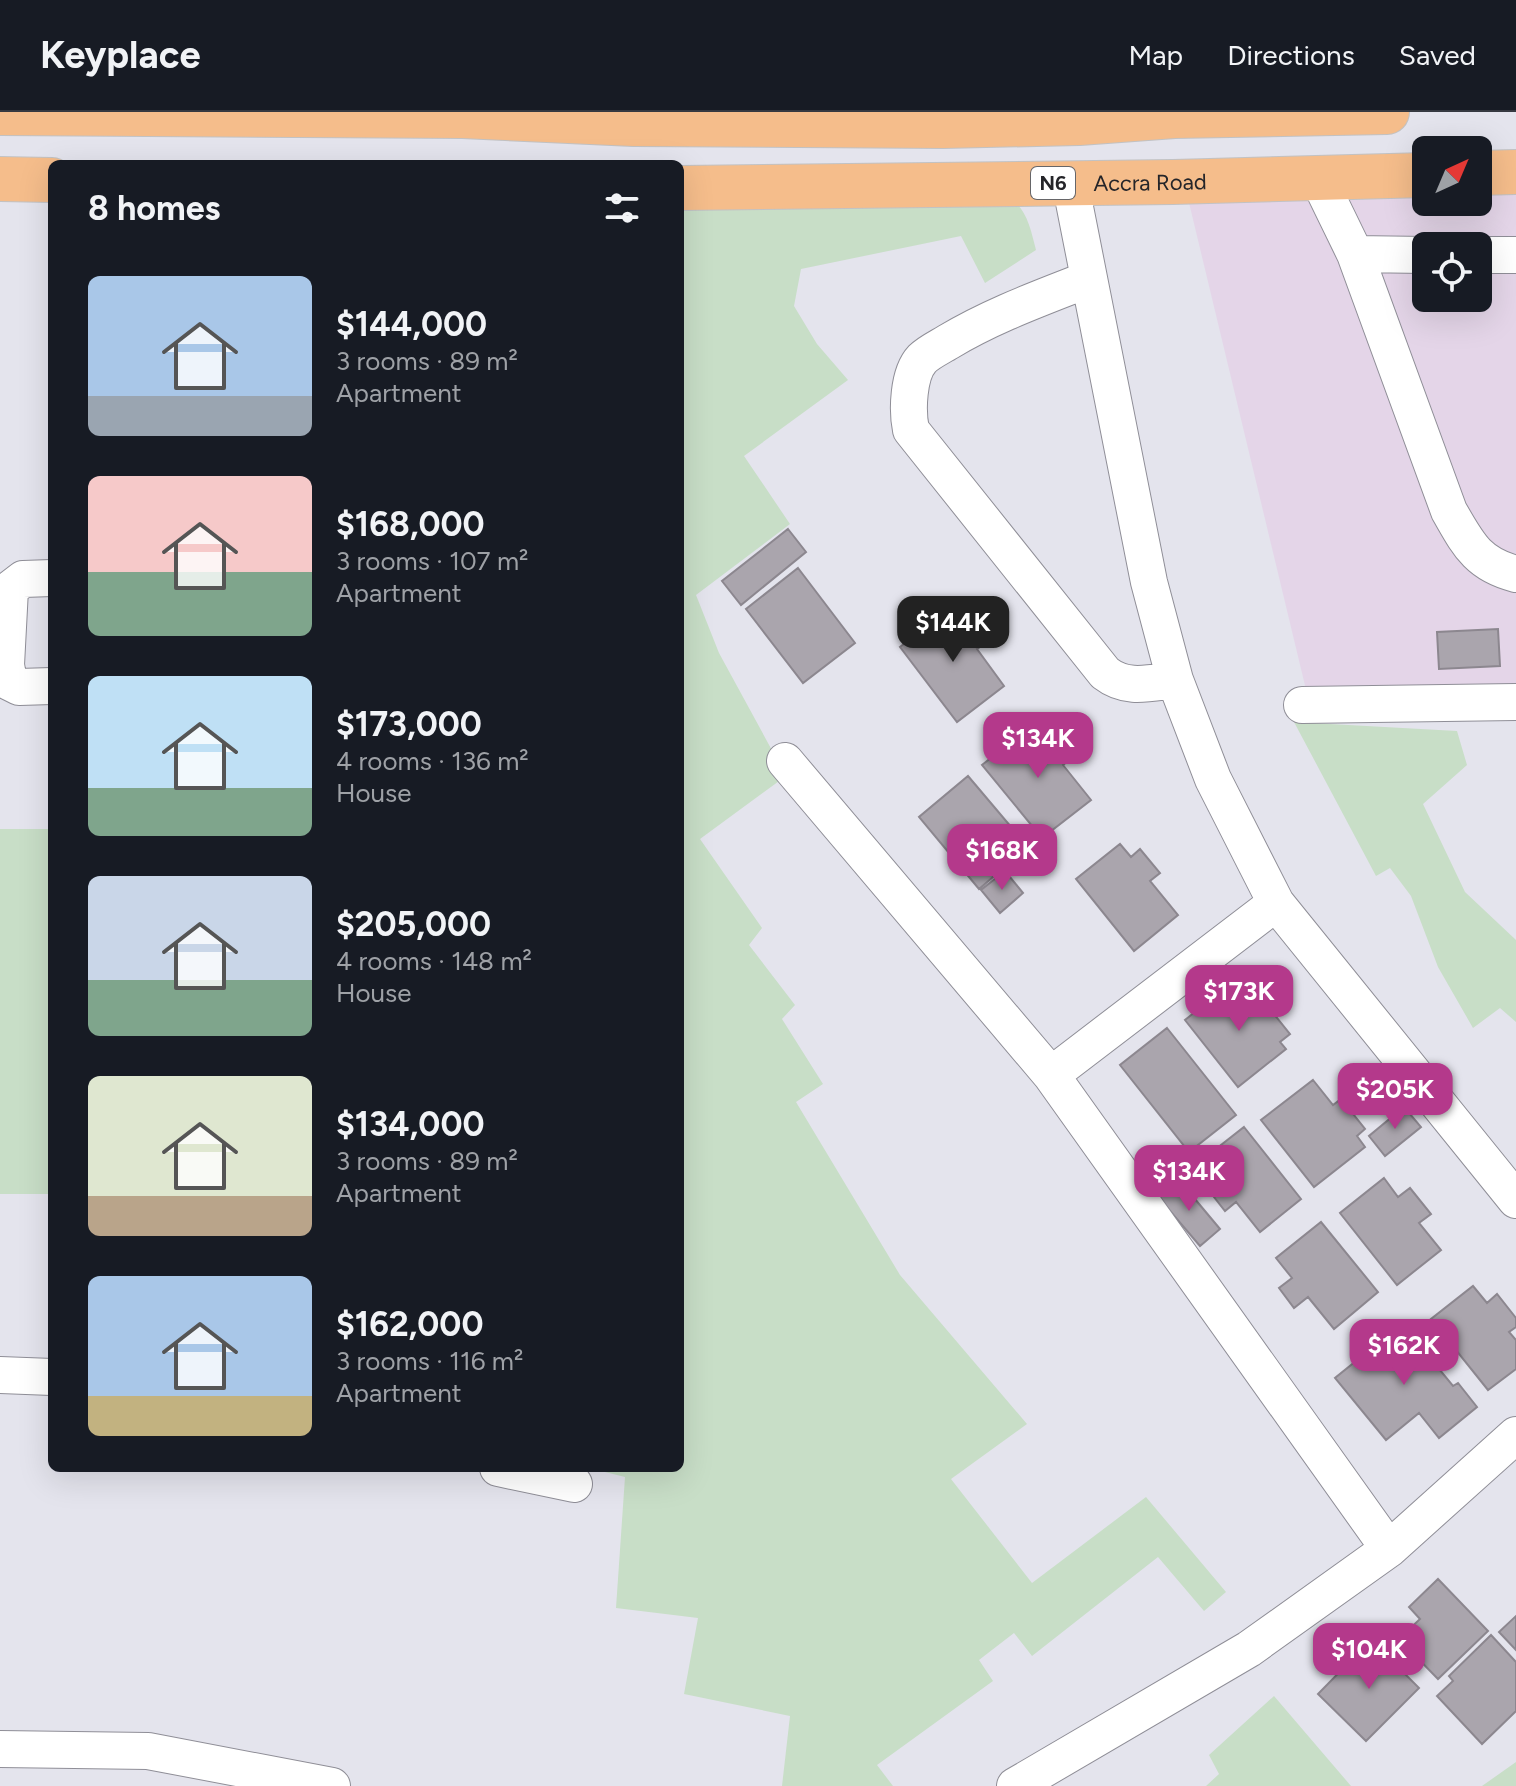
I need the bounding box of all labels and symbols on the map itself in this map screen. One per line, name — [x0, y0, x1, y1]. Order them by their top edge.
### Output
north arrow — [1412, 136, 1492, 216]
road number: N6 — [1031, 167, 1075, 199]
street label: Accra Road — [1093, 168, 1207, 196]
pin: $144K — [897, 596, 1009, 664]
pin: $134K — [982, 712, 1094, 780]
pin: $168K — [946, 824, 1058, 892]
pin: $173K — [1183, 965, 1295, 1033]
pin: $205K — [1339, 1063, 1451, 1131]
pin: $134K — [1133, 1145, 1245, 1213]
pin: $162K — [1348, 1319, 1460, 1387]
pin: $104K — [1313, 1623, 1425, 1691]

